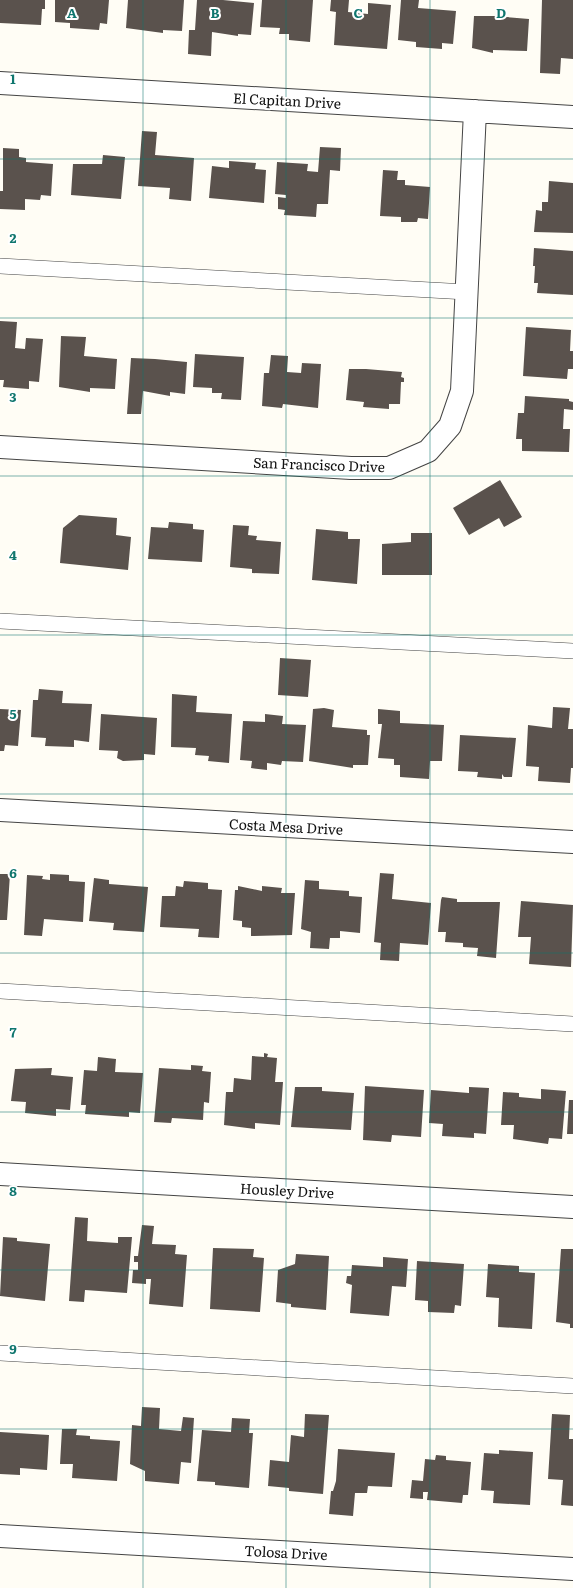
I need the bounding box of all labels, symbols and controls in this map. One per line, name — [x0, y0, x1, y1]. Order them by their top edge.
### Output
text: A — [67, 3, 77, 22]
text: B — [211, 3, 220, 22]
text: C — [353, 3, 363, 22]
text: D — [496, 3, 506, 22]
text: 1 — [10, 69, 16, 88]
street label: El Capitan Drive — [233, 87, 341, 113]
text: 2 — [10, 228, 17, 247]
text: 3 — [9, 387, 17, 406]
street label: San Francisco Drive — [253, 452, 385, 476]
text: 4 — [9, 545, 17, 564]
text: 5 — [9, 704, 17, 723]
street label: Costa Mesa Drive — [229, 813, 343, 839]
text: 6 — [9, 863, 17, 882]
text: 7 — [9, 1022, 17, 1041]
street label: Housley Drive — [239, 1178, 335, 1202]
text: 8 — [9, 1181, 17, 1200]
text: 9 — [9, 1339, 17, 1358]
street label: Tolosa Drive — [244, 1540, 328, 1564]

